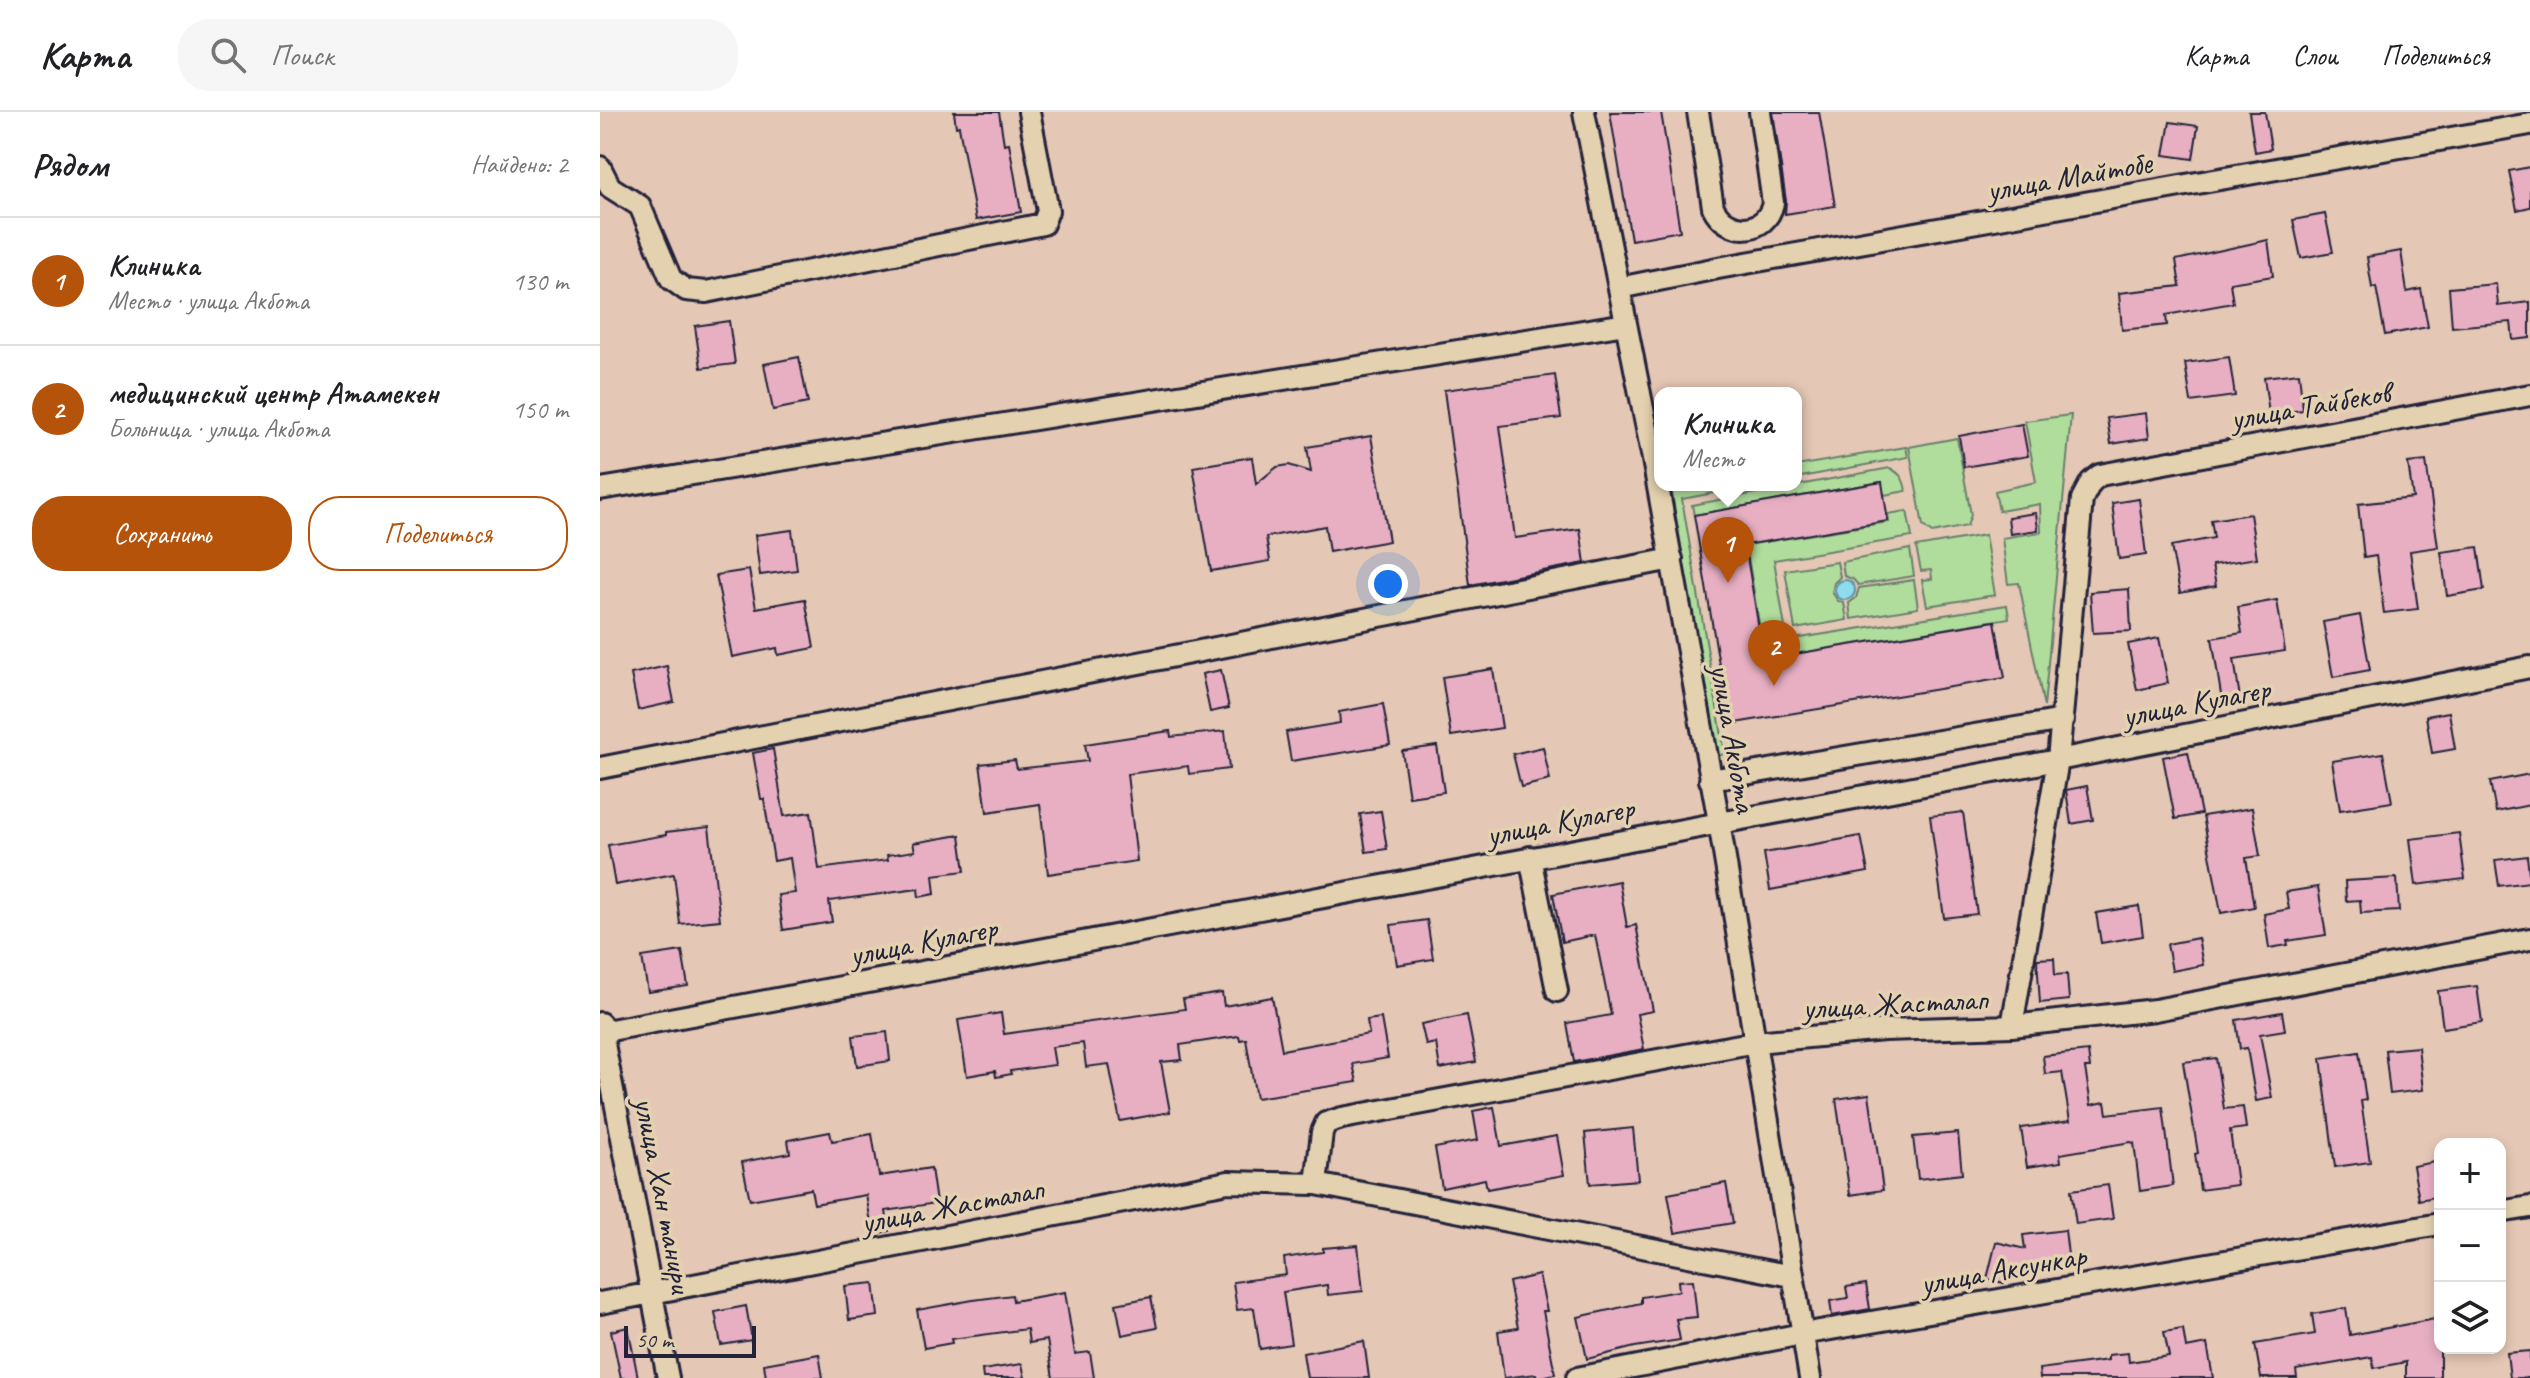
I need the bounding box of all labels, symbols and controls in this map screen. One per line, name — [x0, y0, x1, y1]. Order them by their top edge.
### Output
search box — [178, 19, 738, 91]
text: Карта — [40, 32, 130, 79]
icon: search — [206, 33, 250, 77]
text: Поиск — [270, 36, 334, 74]
text: Карта — [2185, 38, 2249, 73]
text: Слои — [2293, 38, 2338, 73]
text: Поделиться — [2382, 38, 2490, 73]
street label: улица Майтобе — [1981, 141, 2157, 212]
text: Рядом — [32, 143, 108, 186]
text: Найдено: 2 — [471, 148, 568, 181]
text: Клиника — [108, 246, 199, 284]
text: 1 — [52, 265, 64, 298]
text: 130 m — [512, 265, 568, 298]
text: Место · улица Акбота — [108, 284, 309, 317]
street label: улица Тайбеков — [2225, 370, 2399, 440]
text: медицинский центр Атамекен — [108, 374, 438, 412]
popup — [1654, 387, 1802, 491]
text: 2 — [52, 393, 64, 426]
text: 150 m — [512, 393, 568, 426]
text: Клиника — [1682, 404, 1774, 442]
text: Больница · улица Акбота — [108, 412, 329, 445]
text: Место — [1682, 442, 1744, 475]
button: Сохранить — [32, 496, 292, 571]
button: Поделиться — [308, 496, 568, 571]
pin: 1 — [1702, 517, 1754, 583]
your location — [1368, 564, 1408, 604]
pin: 2 — [1748, 620, 1800, 686]
street label: улица Акбота — [1700, 659, 1767, 818]
street label: улица Кулагер — [2117, 668, 2275, 737]
street label: улица Кулагер — [1481, 787, 1639, 856]
street label: улица Кулагер — [844, 907, 1002, 976]
street label: улица Жасталап — [1799, 978, 1991, 1029]
street label: улица Хан танири — [624, 1092, 703, 1298]
map controls — [2434, 1138, 2506, 1354]
button: + — [2434, 1138, 2506, 1210]
street label: улица Жасталап — [855, 1167, 1049, 1244]
button: − — [2434, 1210, 2506, 1282]
street label: улица Аксункар — [1915, 1234, 2091, 1305]
button: layers — [2434, 1282, 2506, 1354]
scale bar — [624, 1322, 756, 1358]
text: 50 m — [636, 1326, 673, 1354]

